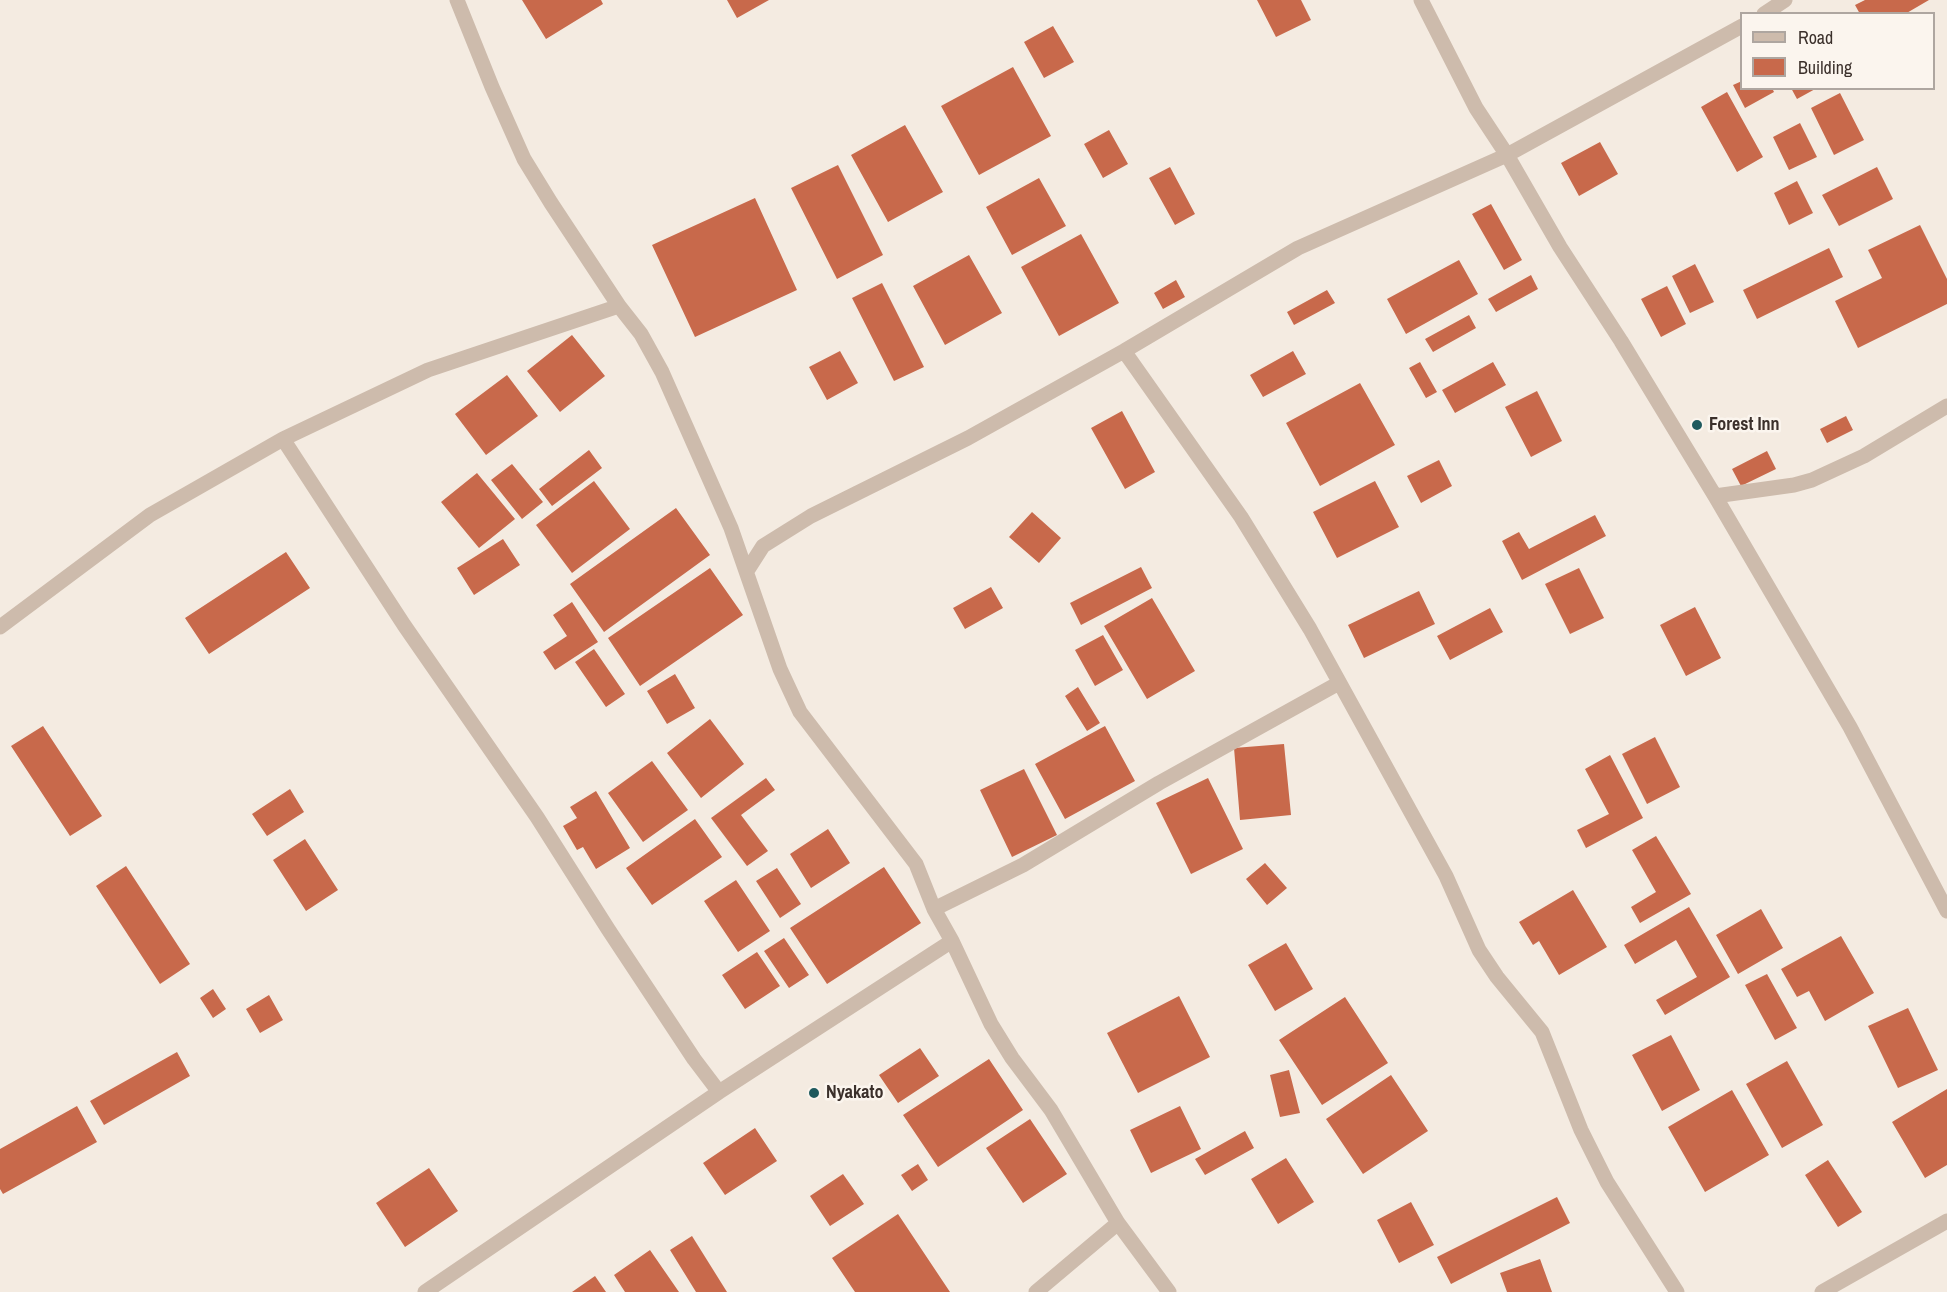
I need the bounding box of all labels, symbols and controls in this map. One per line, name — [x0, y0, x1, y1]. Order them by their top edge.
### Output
legend — [1740, 12, 1935, 90]
text: Road — [1798, 25, 1833, 50]
text: Building — [1798, 55, 1852, 80]
place label: Forest Inn — [1709, 414, 1780, 436]
marker: Forest Inn — [1690, 418, 1704, 432]
place label: Nyakato — [826, 1082, 883, 1104]
marker: Nyakato — [807, 1086, 821, 1100]

